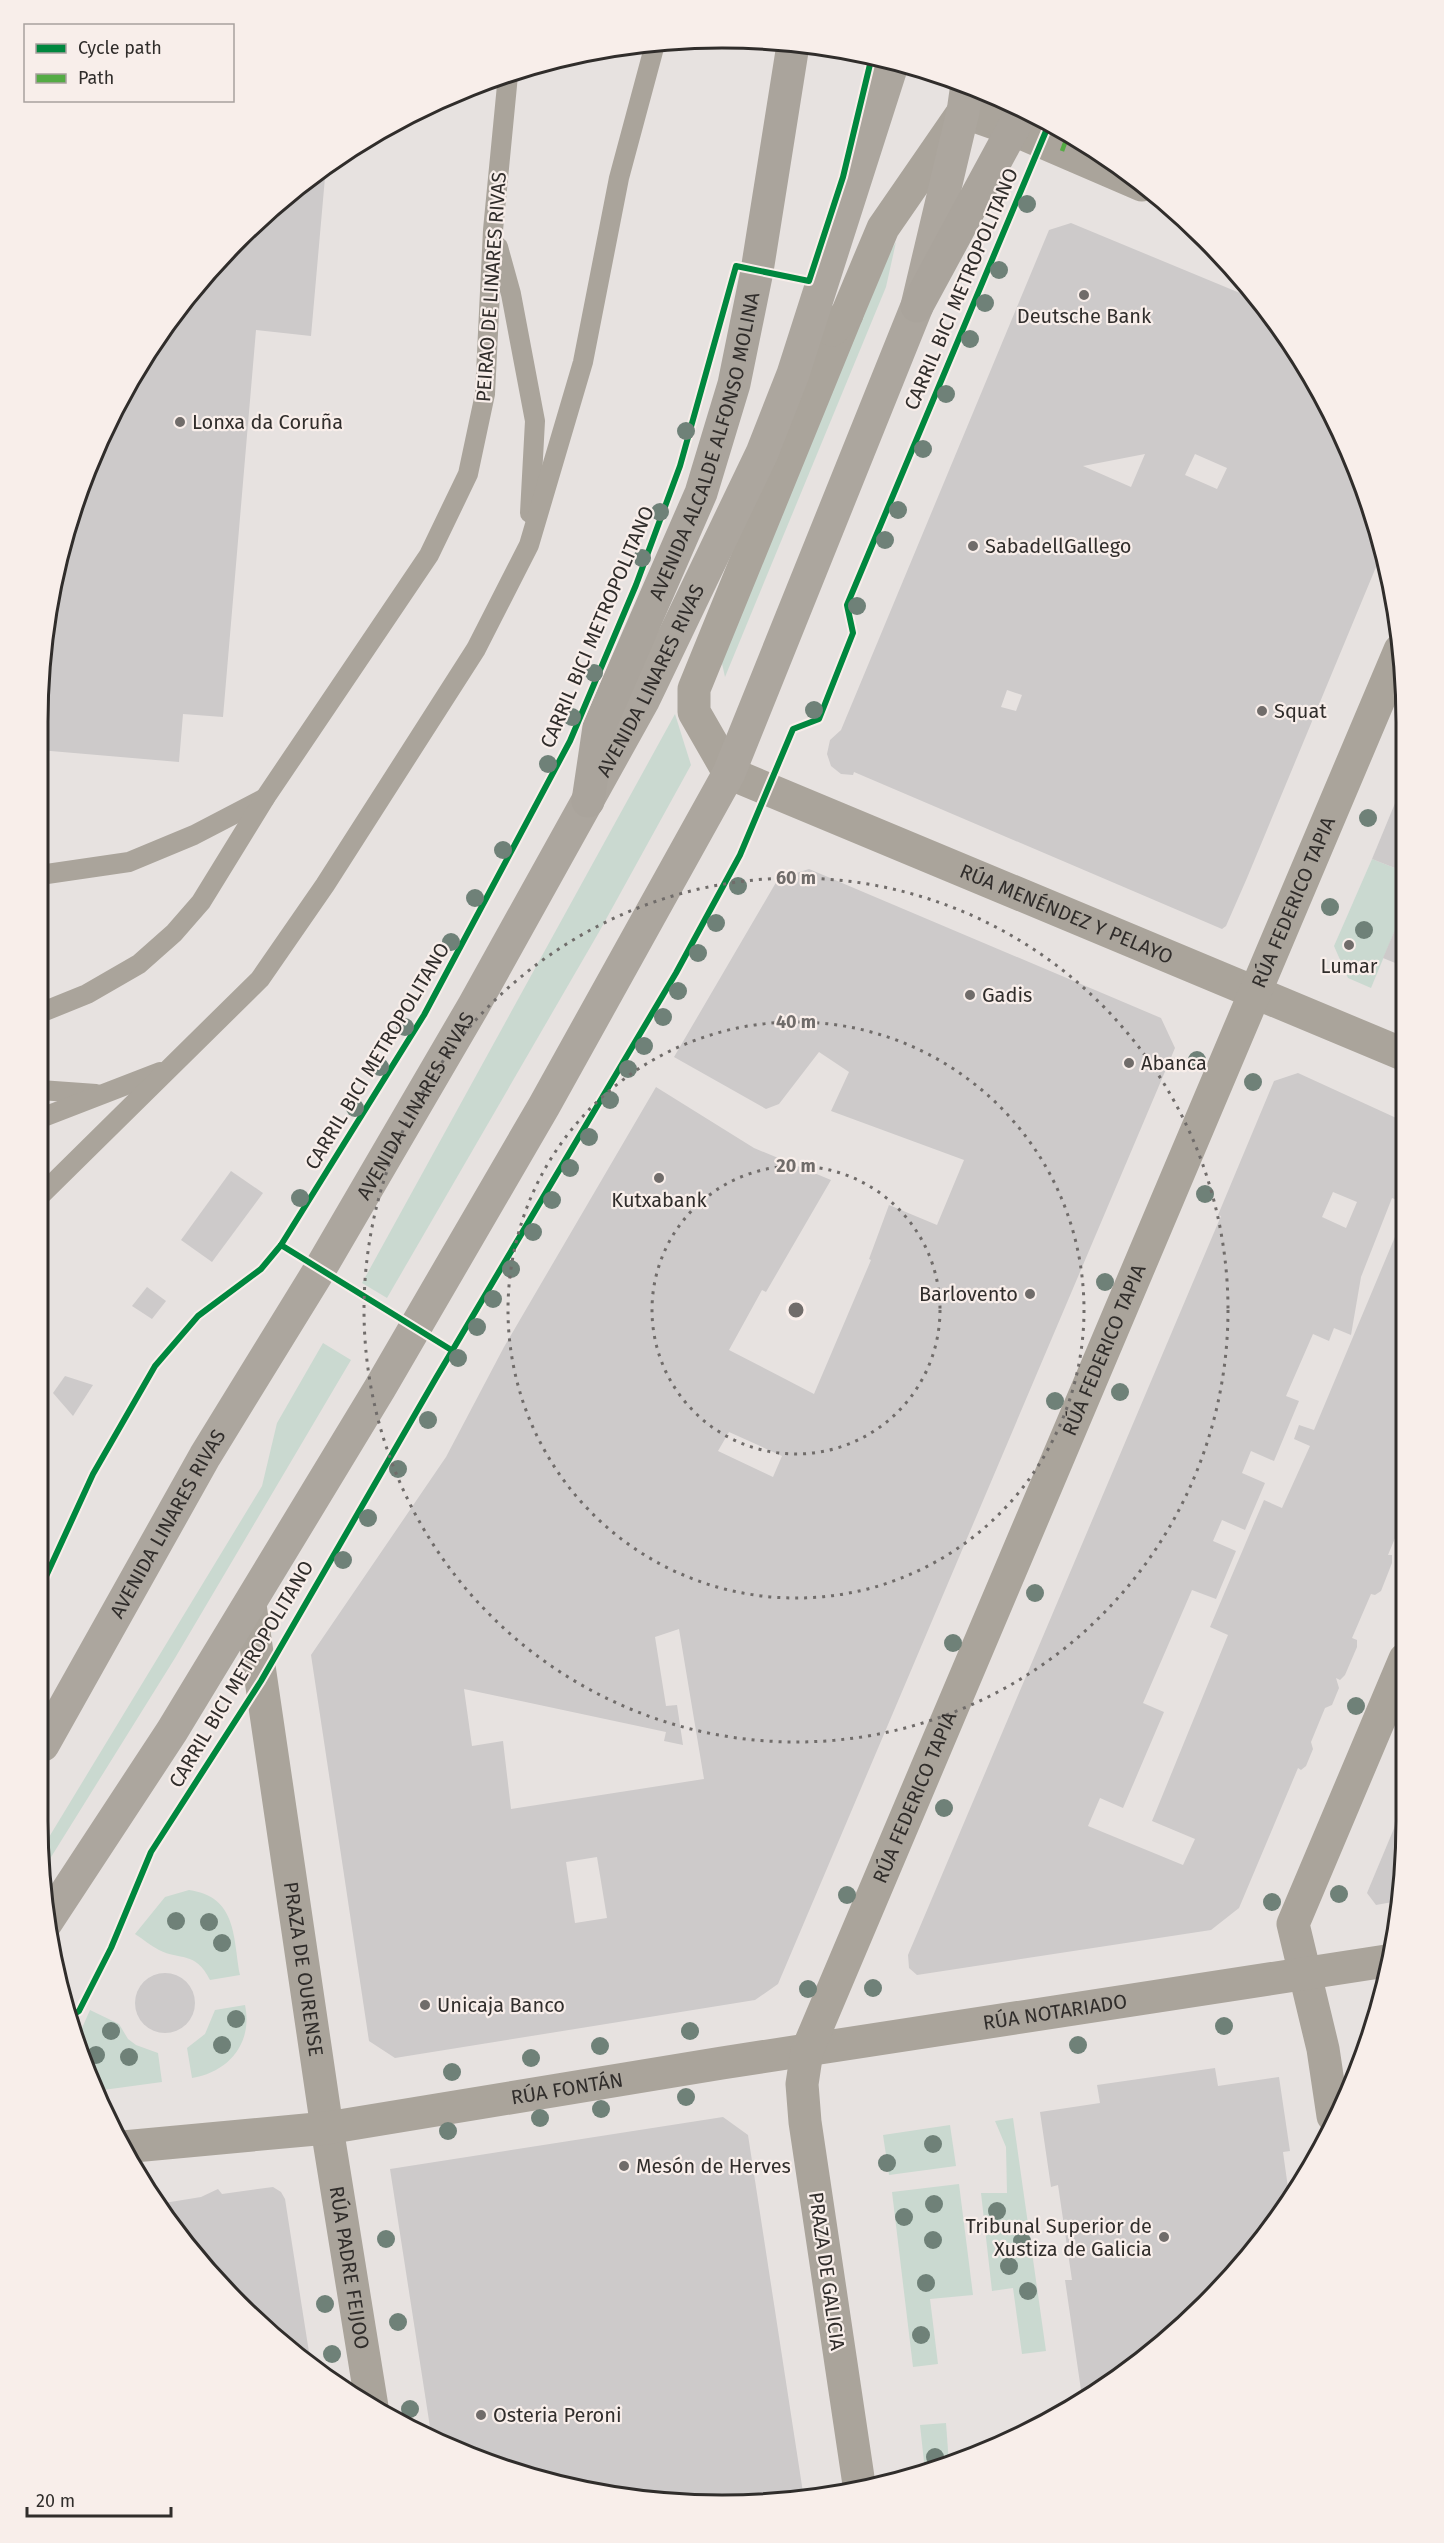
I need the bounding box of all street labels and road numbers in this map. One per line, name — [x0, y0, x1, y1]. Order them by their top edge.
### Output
street label: CARRIL BICI METROPOLITANO — [899, 164, 1023, 414]
street label: PEIRAO DE LINARES RIVAS — [471, 171, 511, 403]
street label: AVENIDA ALCALDE ALFONSO MOLINA — [644, 289, 765, 604]
street label: CARRIL BICI METROPOLITANO — [535, 502, 659, 752]
street label: AVENIDA LINARES RIVAS — [591, 580, 709, 781]
street label: RÚA FEDERICO TAPIA — [1246, 812, 1340, 992]
street label: RÚA MENÉNDEZ Y PELAYO — [956, 859, 1177, 969]
street label: CARRIL BICI METROPOLITANO — [300, 938, 454, 1174]
street label: AVENIDA LINARES RIVAS — [351, 1007, 479, 1204]
street label: RÚA FEDERICO TAPIA — [1057, 1260, 1151, 1439]
street label: AVENIDA LINARES RIVAS — [105, 1425, 231, 1622]
street label: CARRIL BICI METROPOLITANO — [164, 1556, 318, 1792]
street label: RÚA FEDERICO TAPIA — [868, 1708, 961, 1887]
street label: PRAZA DE OURENSE — [279, 1880, 328, 2058]
street label: RÚA NOTARIADO — [981, 1989, 1129, 2035]
street label: RÚA FONTÁN — [509, 2067, 625, 2110]
street label: RÚA PADRE FEIJOO — [325, 2184, 374, 2351]
street label: PRAZA DE GALICIA — [804, 2190, 850, 2352]

